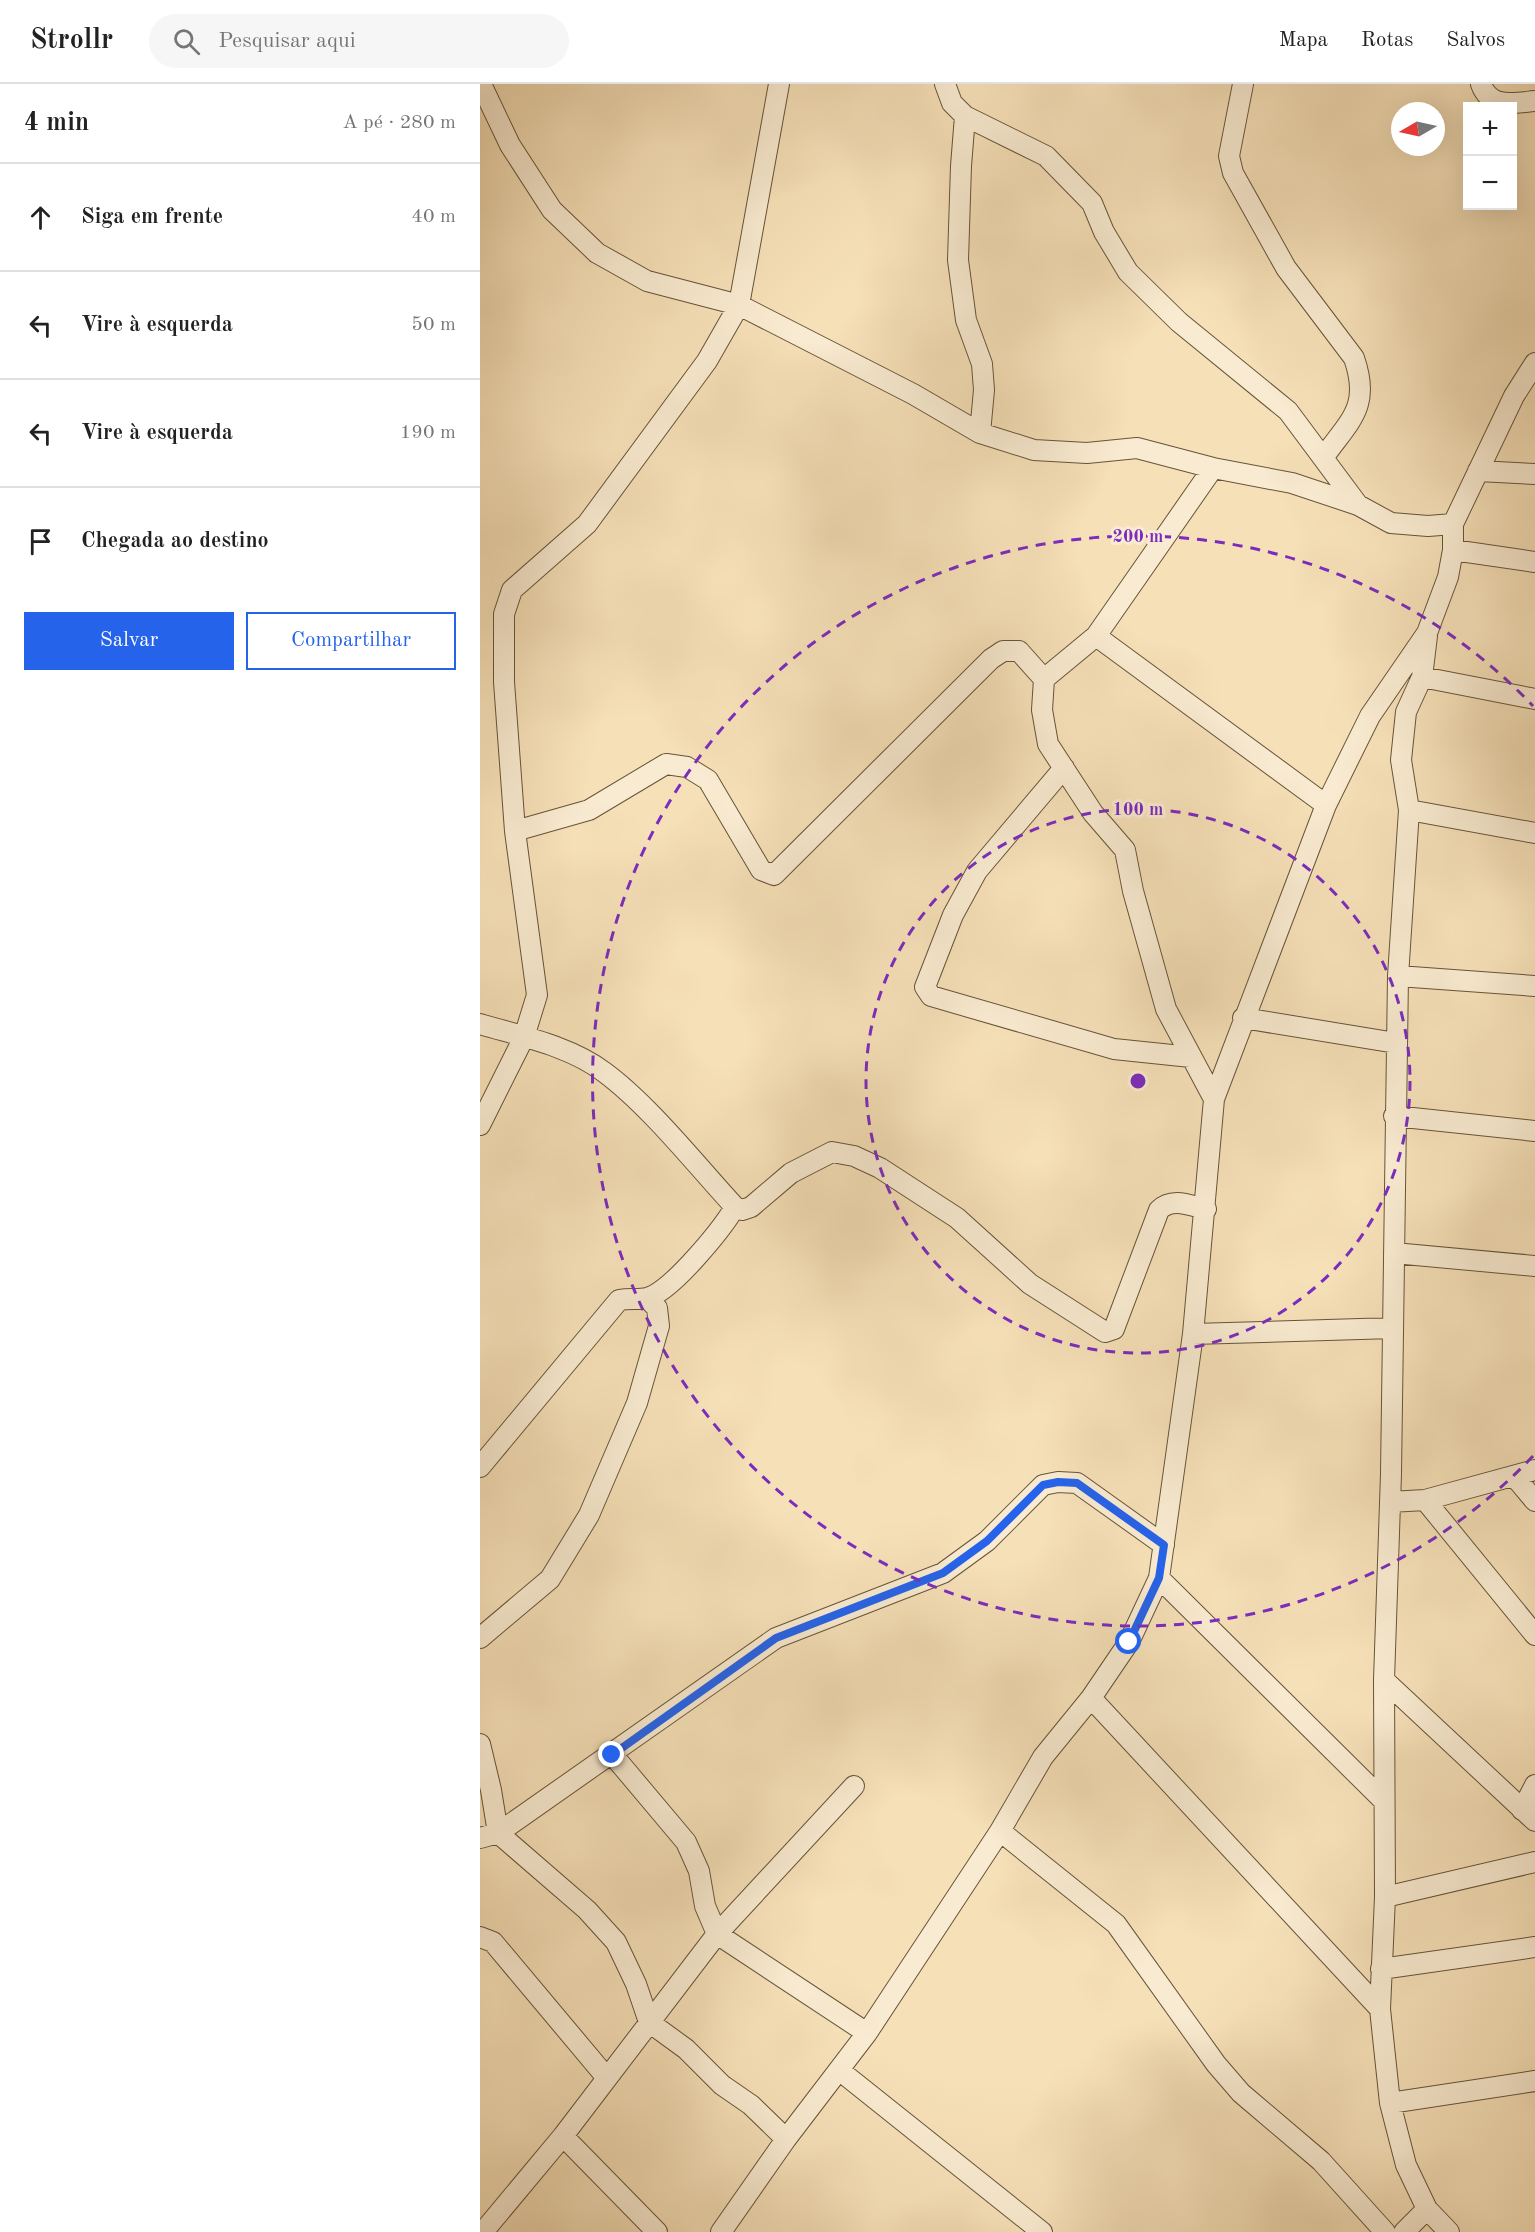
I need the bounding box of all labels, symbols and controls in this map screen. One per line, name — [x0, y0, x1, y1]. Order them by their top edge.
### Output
search box — [149, 14, 569, 68]
icon: search — [170, 25, 203, 58]
text: Strollr — [30, 27, 113, 55]
text: Pesquisar aqui — [218, 30, 356, 52]
text: Mapa — [1279, 30, 1328, 51]
text: Rotas — [1361, 30, 1413, 51]
text: Salvos — [1446, 30, 1505, 51]
north arrow — [1391, 102, 1445, 156]
map controls — [1463, 102, 1517, 210]
button: + — [1463, 102, 1517, 156]
text: 4 min — [24, 110, 89, 136]
text: A pé · 280 m — [342, 113, 456, 133]
button: − — [1463, 156, 1517, 210]
icon: ahead — [24, 201, 57, 234]
text: Siga em frente — [81, 206, 223, 228]
text: 40 m — [411, 207, 456, 227]
icon: left — [24, 309, 57, 342]
text: Vire à esquerda — [81, 314, 233, 336]
text: 50 m — [411, 315, 456, 335]
icon: left — [24, 417, 57, 450]
text: Vire à esquerda — [81, 422, 233, 444]
text: 190 m — [400, 423, 456, 443]
icon: arrive — [24, 525, 57, 558]
text: 200 m — [1113, 528, 1163, 546]
text: Chegada ao destino — [81, 530, 269, 552]
button: Salvar — [24, 612, 234, 670]
button: Compartilhar — [246, 612, 456, 670]
text: 100 m — [1113, 801, 1163, 819]
centre of rings — [1128, 1071, 1148, 1091]
route start — [1115, 1628, 1141, 1654]
route end — [598, 1741, 624, 1767]

